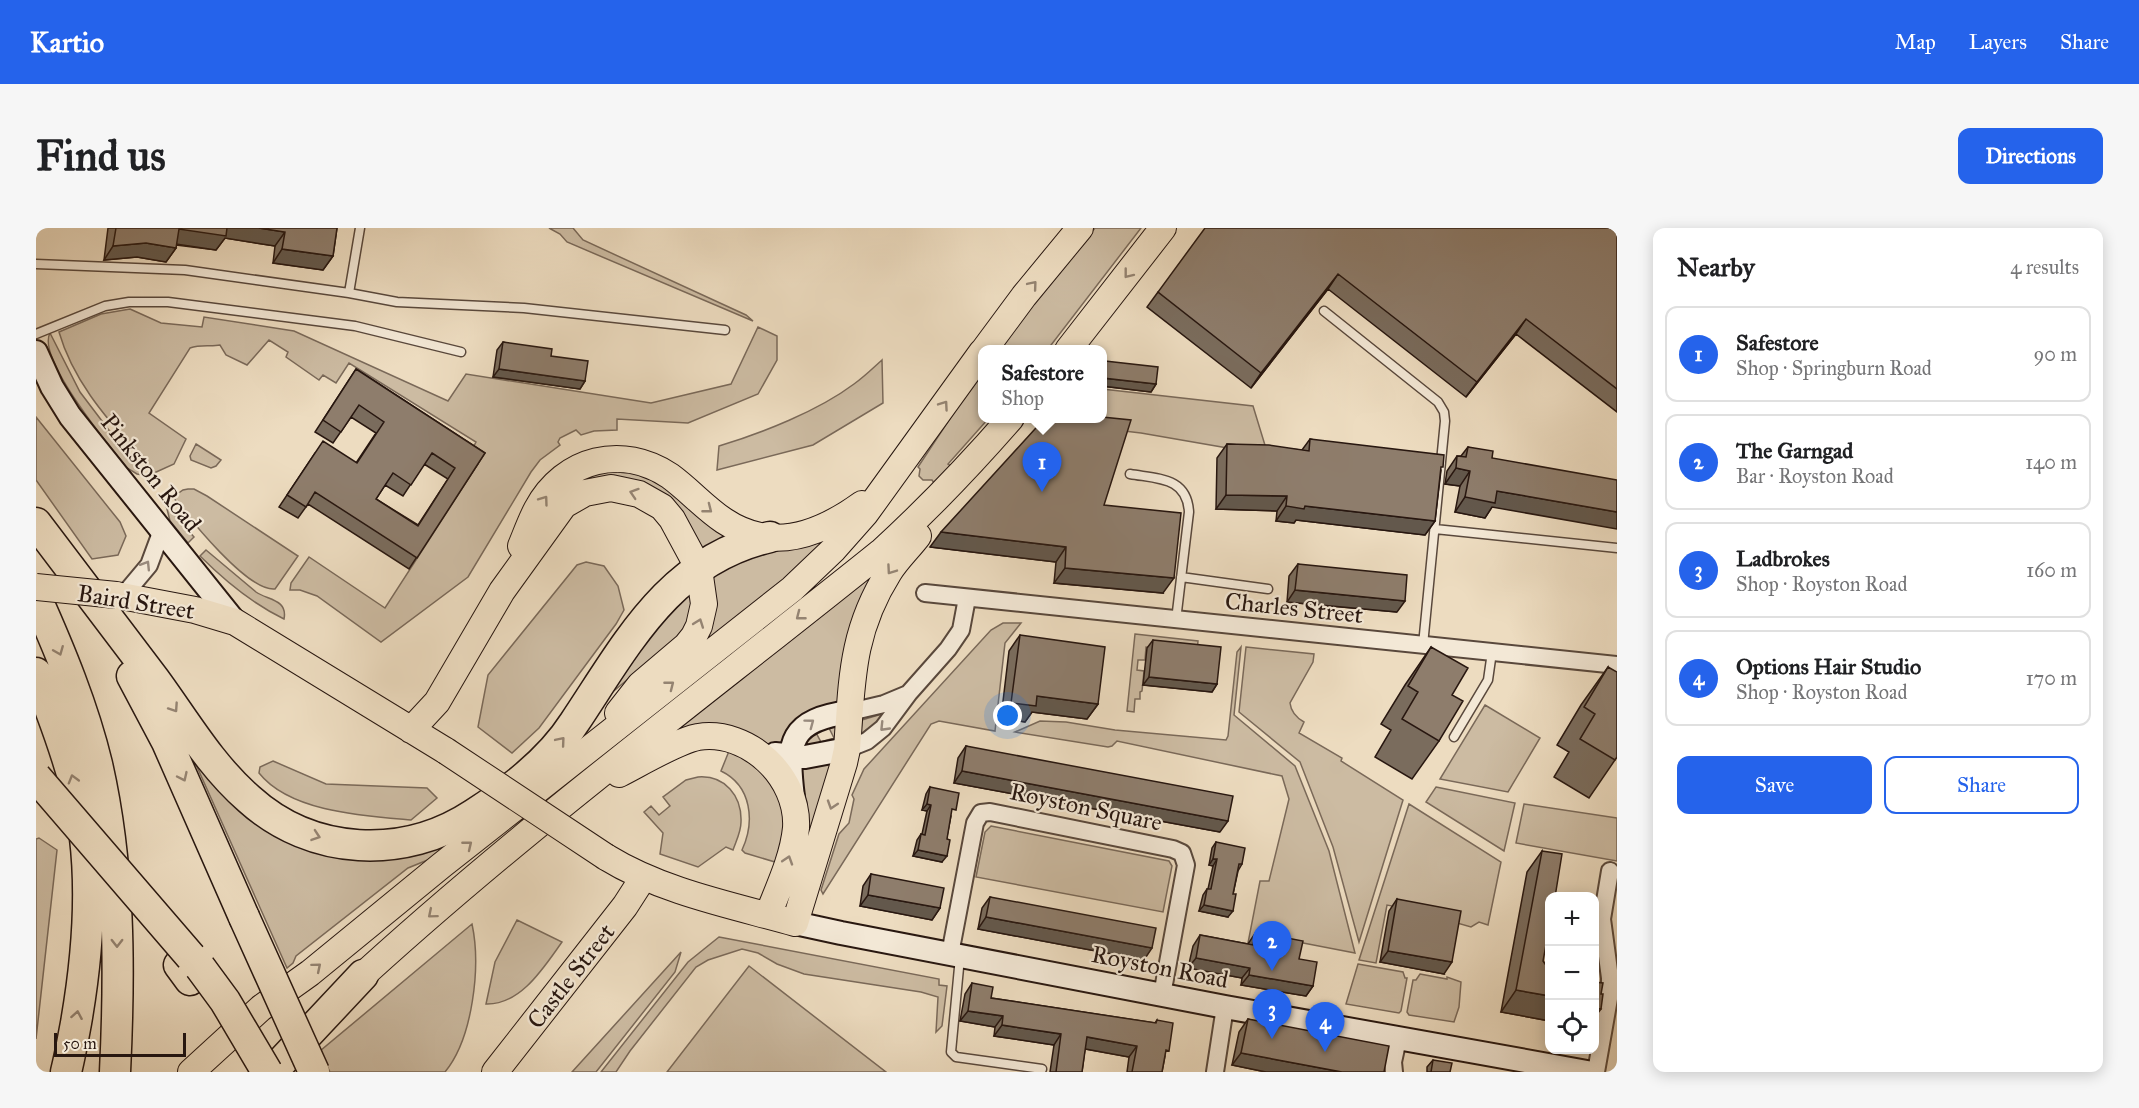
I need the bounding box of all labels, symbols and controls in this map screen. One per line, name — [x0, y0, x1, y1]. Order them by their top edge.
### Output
text: Kartio — [30, 25, 104, 60]
text: Map — [1895, 29, 1936, 55]
text: Layers — [1969, 29, 2027, 55]
text: Share — [2060, 29, 2109, 55]
button: Directions — [1958, 128, 2103, 184]
text: Find us — [36, 130, 166, 182]
text: Nearby — [1677, 251, 1755, 283]
text: 4 results — [2010, 255, 2079, 279]
one-way arrow — [1124, 268, 1135, 279]
one-way arrow — [1025, 281, 1036, 292]
text: Safestore — [1736, 329, 1819, 356]
text: 1 — [1695, 342, 1702, 366]
text: 90 m — [2034, 342, 2077, 366]
popup — [978, 345, 1107, 423]
text: Shop · Springburn Road — [1736, 356, 1932, 380]
text: Safestore — [1001, 359, 1084, 386]
text: Shop — [1001, 386, 1044, 410]
one-way arrow — [937, 401, 948, 412]
street label: Pinkston Road — [94, 408, 208, 538]
text: The Garngad — [1736, 437, 1853, 464]
pin: 1 — [1022, 442, 1062, 492]
text: 2 — [1694, 450, 1703, 474]
text: 140 m — [2025, 450, 2077, 474]
text: Bar · Royston Road — [1736, 464, 1894, 488]
one-way arrow — [629, 488, 640, 500]
one-way arrow — [536, 495, 547, 506]
one-way arrow — [701, 502, 712, 513]
text: Ladbrokes — [1736, 545, 1830, 572]
text: 3 — [1695, 558, 1703, 582]
text: 160 m — [2026, 558, 2077, 582]
one-way arrow — [139, 561, 151, 571]
one-way arrow — [887, 563, 898, 574]
text: Shop · Royston Road — [1736, 572, 1907, 596]
street label: Baird Street — [75, 578, 197, 626]
street label: Charles Street — [1223, 586, 1365, 630]
one-way arrow — [795, 609, 806, 620]
one-way arrow — [692, 618, 705, 629]
one-way arrow — [52, 645, 65, 656]
text: Options Hair Studio — [1736, 653, 1921, 680]
text: 4 — [1693, 666, 1704, 690]
text: 170 m — [2026, 666, 2077, 690]
text: Shop · Royston Road — [1736, 680, 1907, 704]
one-way arrow — [664, 681, 675, 692]
one-way arrow — [167, 701, 178, 712]
your location — [993, 701, 1022, 730]
one-way arrow — [803, 720, 814, 731]
one-way arrow — [880, 720, 891, 731]
one-way arrow — [554, 737, 565, 748]
button: Save — [1677, 756, 1872, 814]
button: Share — [1884, 756, 2079, 814]
one-way arrow — [175, 771, 187, 782]
one-way arrow — [68, 774, 81, 784]
street label: Royston Square — [1007, 776, 1165, 838]
one-way arrow — [827, 799, 839, 810]
one-way arrow — [310, 829, 321, 842]
one-way arrow — [461, 841, 472, 852]
one-way arrow — [781, 855, 793, 866]
map controls — [1545, 892, 1599, 1054]
button: + — [1545, 892, 1599, 946]
one-way arrow — [428, 906, 439, 917]
street label: Castle Street — [521, 917, 622, 1034]
pin: 2 — [1252, 922, 1292, 971]
one-way arrow — [111, 939, 123, 948]
street label: Royston Road — [1089, 939, 1231, 995]
button: − — [1545, 946, 1599, 1000]
one-way arrow — [310, 964, 321, 975]
pin: 3 — [1252, 990, 1292, 1039]
button: locate — [1545, 1000, 1599, 1054]
pin: 4 — [1306, 1002, 1344, 1052]
one-way arrow — [70, 1010, 83, 1020]
scale bar — [54, 1030, 186, 1058]
text: 50 m — [63, 1034, 97, 1053]

